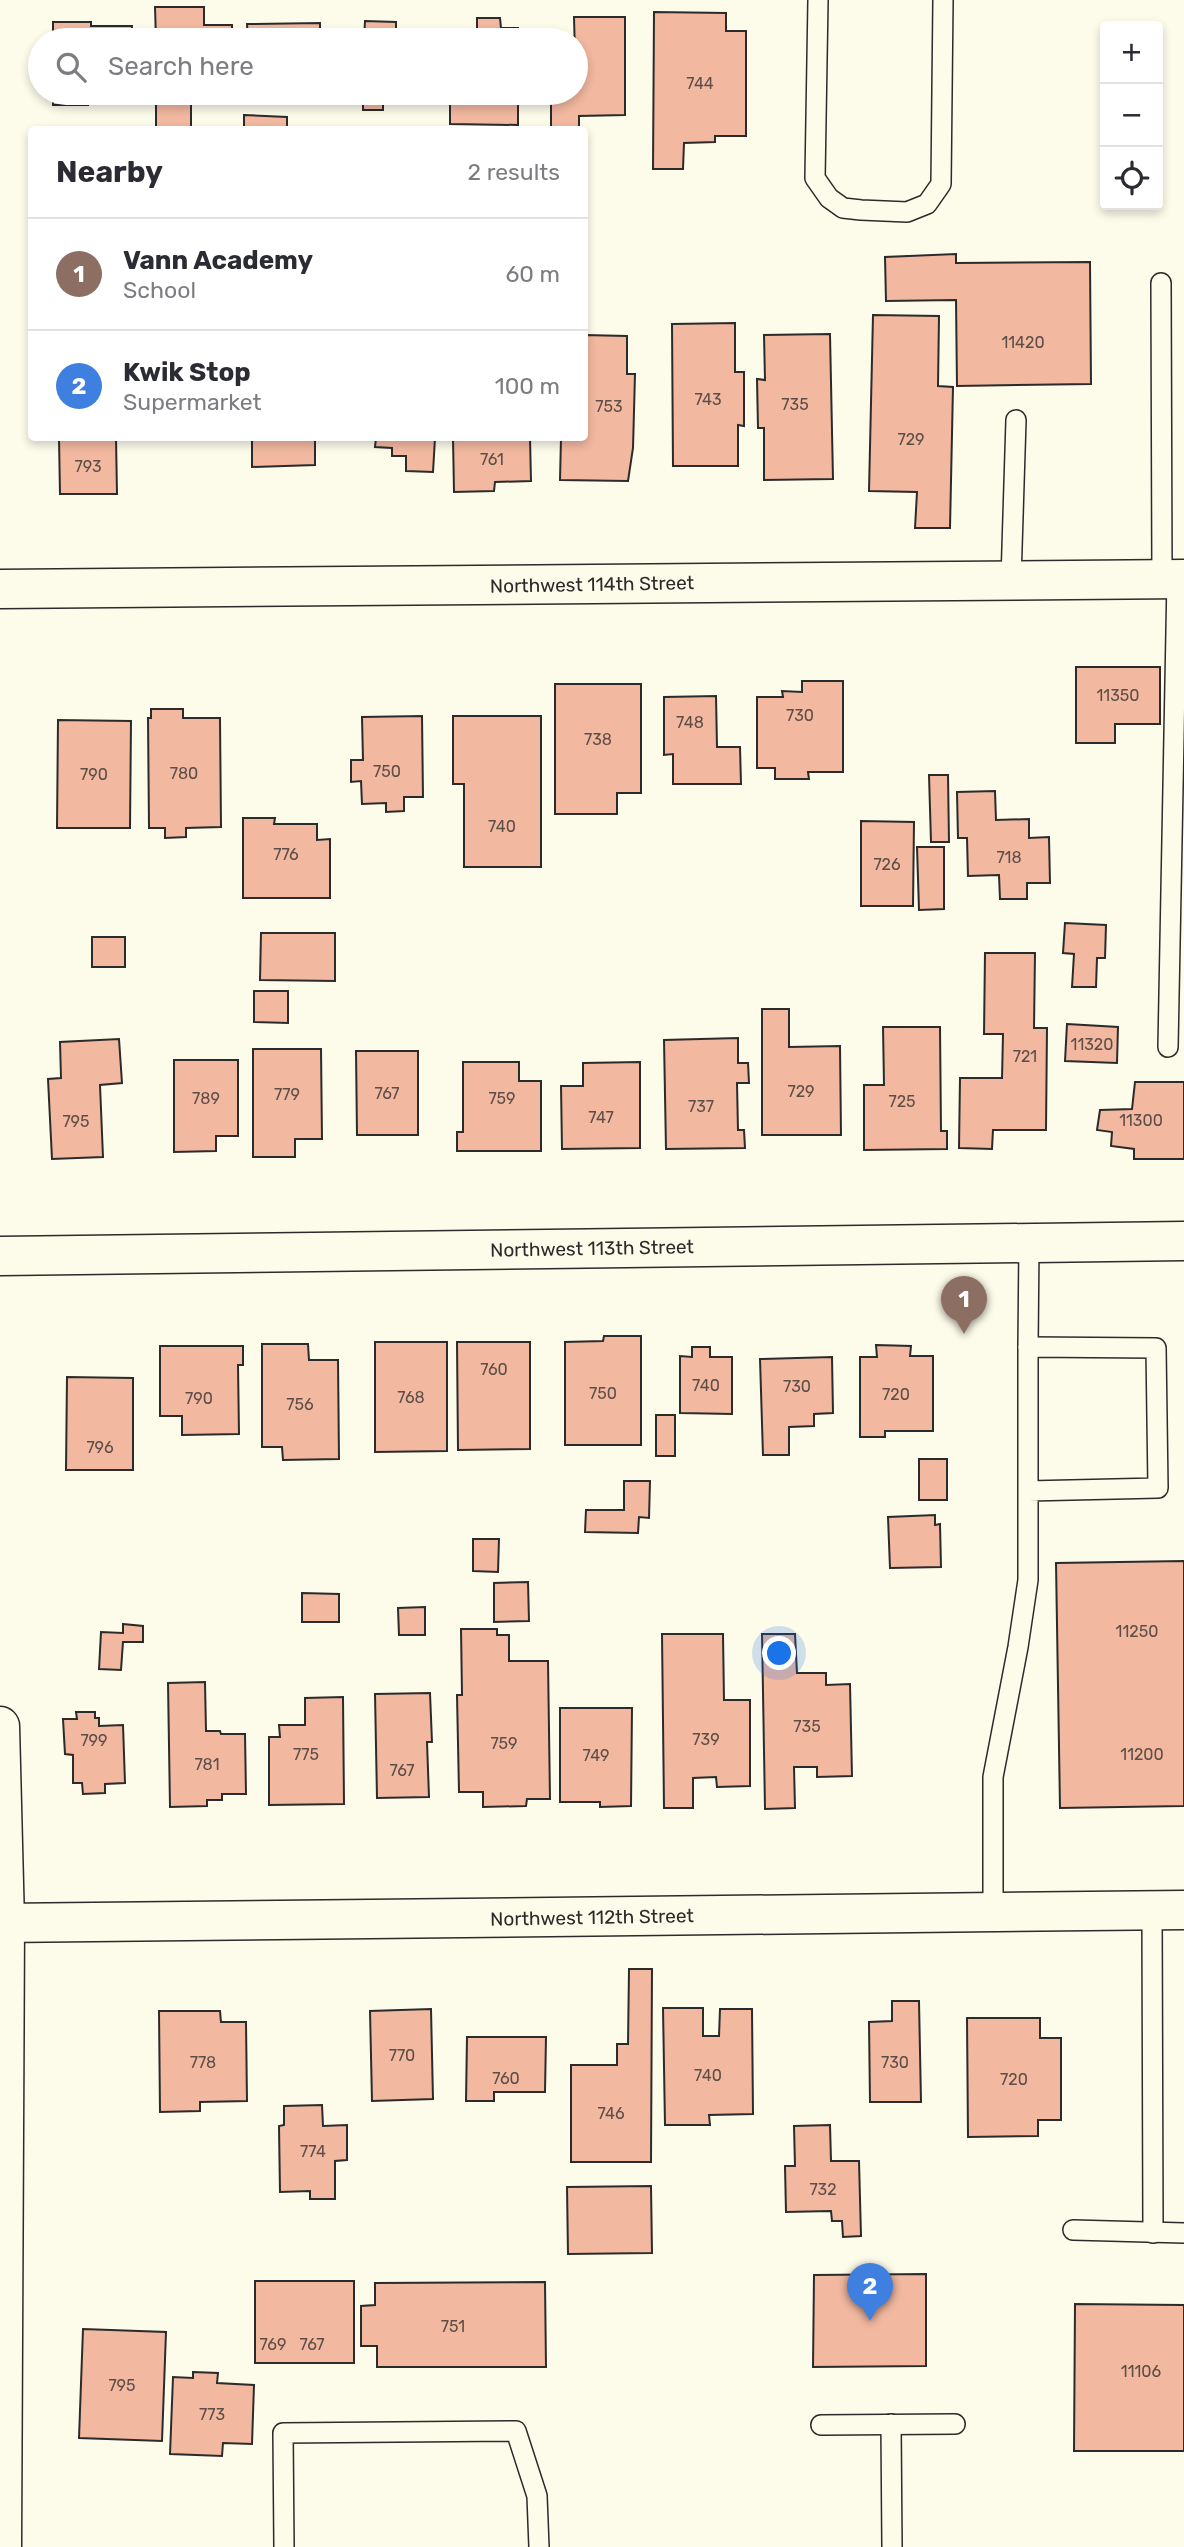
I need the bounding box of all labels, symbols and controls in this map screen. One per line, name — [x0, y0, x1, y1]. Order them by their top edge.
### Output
map controls — [1100, 21, 1163, 210]
button: + — [1100, 21, 1163, 84]
search box — [28, 28, 588, 105]
icon: search — [52, 48, 90, 86]
text: Search here — [108, 51, 254, 82]
house number: 744 — [686, 74, 714, 93]
button: − — [1100, 84, 1163, 147]
button: locate — [1100, 147, 1163, 210]
text: Nearby — [56, 154, 163, 190]
text: 2 results — [468, 158, 560, 186]
text: Vann Academy — [123, 245, 313, 276]
text: 1 — [73, 260, 85, 288]
text: 60 m — [505, 260, 560, 288]
text: School — [123, 276, 196, 304]
house number: 11420 — [1001, 333, 1045, 352]
text: Kwik Stop — [123, 357, 251, 388]
text: 2 — [72, 372, 86, 400]
text: 100 m — [495, 372, 560, 400]
text: Supermarket — [123, 388, 261, 416]
house number: 743 — [694, 390, 722, 409]
house number: 735 — [781, 395, 809, 414]
house number: 753 — [595, 397, 623, 416]
house number: 729 — [897, 430, 925, 449]
house number: 761 — [480, 450, 504, 469]
house number: 793 — [74, 457, 102, 476]
street label: Northwest 114th Street — [490, 571, 695, 598]
house number: 11350 — [1097, 686, 1139, 705]
house number: 730 — [786, 706, 814, 725]
house number: 748 — [676, 713, 704, 732]
house number: 738 — [584, 730, 612, 749]
house number: 750 — [373, 762, 401, 781]
house number: 780 — [170, 764, 198, 783]
house number: 790 — [80, 765, 108, 784]
house number: 740 — [488, 817, 516, 836]
house number: 776 — [273, 845, 299, 864]
house number: 718 — [996, 848, 1022, 867]
house number: 726 — [873, 855, 901, 874]
house number: 11320 — [1071, 1035, 1113, 1054]
house number: 721 — [1013, 1047, 1037, 1066]
house number: 729 — [787, 1082, 815, 1101]
house number: 767 — [374, 1084, 400, 1103]
house number: 779 — [274, 1085, 300, 1104]
house number: 789 — [192, 1089, 220, 1108]
house number: 759 — [488, 1089, 516, 1108]
house number: 725 — [888, 1092, 916, 1111]
house number: 737 — [688, 1097, 714, 1116]
house number: 747 — [588, 1108, 614, 1127]
house number: 11300 — [1119, 1111, 1163, 1130]
house number: 795 — [62, 1112, 90, 1131]
street label: Northwest 113th Street — [490, 1235, 695, 1262]
pin: 1 — [941, 1276, 987, 1334]
house number: 760 — [480, 1360, 508, 1379]
house number: 740 — [692, 1376, 720, 1395]
house number: 730 — [783, 1377, 811, 1396]
house number: 750 — [589, 1384, 617, 1403]
house number: 720 — [882, 1385, 910, 1404]
house number: 768 — [397, 1388, 425, 1407]
house number: 790 — [185, 1389, 213, 1408]
house number: 756 — [286, 1395, 314, 1414]
house number: 796 — [86, 1438, 114, 1457]
house number: 11250 — [1116, 1622, 1158, 1641]
your location — [762, 1636, 796, 1670]
house number: 735 — [793, 1717, 821, 1736]
house number: 739 — [692, 1730, 720, 1749]
house number: 799 — [80, 1731, 108, 1750]
house number: 759 — [490, 1734, 518, 1753]
house number: 775 — [293, 1745, 319, 1764]
house number: 11200 — [1120, 1745, 1164, 1764]
house number: 749 — [583, 1746, 609, 1765]
house number: 781 — [194, 1755, 220, 1774]
house number: 767 — [389, 1761, 415, 1780]
street label: Northwest 112th Street — [490, 1904, 695, 1931]
house number: 770 — [389, 2046, 415, 2065]
house number: 778 — [190, 2053, 216, 2072]
house number: 730 — [881, 2053, 909, 2072]
house number: 740 — [694, 2066, 722, 2085]
house number: 760 — [492, 2069, 520, 2088]
house number: 720 — [1000, 2070, 1028, 2089]
house number: 746 — [597, 2104, 625, 2123]
house number: 774 — [300, 2142, 326, 2161]
house number: 732 — [809, 2180, 837, 2199]
pin: 2 — [847, 2263, 893, 2321]
house number: 751 — [441, 2317, 465, 2336]
house number: 769 — [260, 2335, 286, 2354]
house number: 767 — [299, 2335, 325, 2354]
house number: 11106 — [1121, 2362, 1162, 2381]
house number: 795 — [108, 2376, 136, 2395]
house number: 773 — [199, 2405, 225, 2424]

